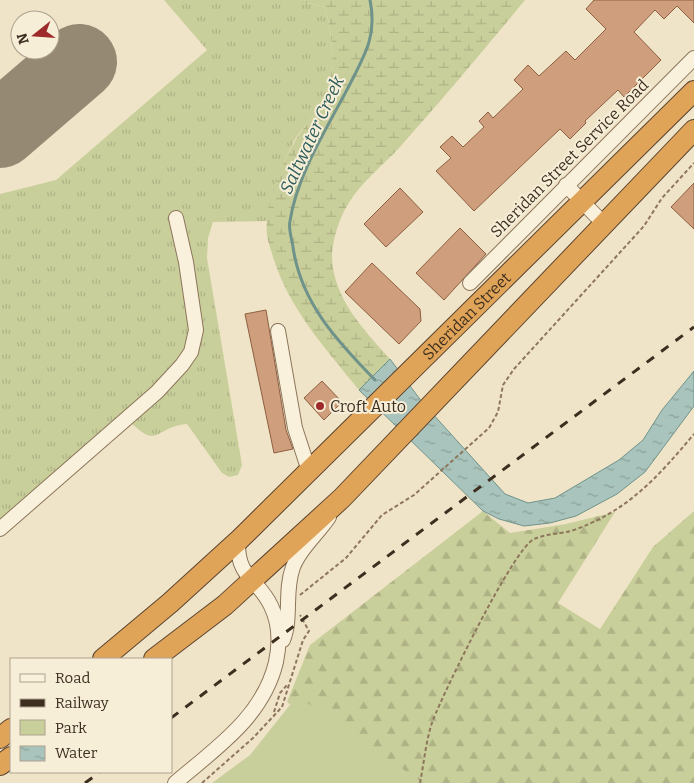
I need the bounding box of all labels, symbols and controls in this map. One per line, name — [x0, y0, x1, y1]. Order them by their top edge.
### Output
north arrow — [10, 10, 60, 60]
text: N — [13, 31, 33, 46]
water label: Saltwater Creek — [275, 72, 349, 197]
street label: Sheridan Street Service Road — [486, 75, 653, 241]
street label: Sheridan Street — [418, 268, 515, 364]
place label: Croft Auto — [330, 397, 406, 416]
marker: Croft Auto — [314, 400, 326, 412]
legend — [10, 658, 172, 773]
text: Road — [55, 669, 90, 687]
text: Railway — [55, 694, 109, 712]
text: Park — [55, 719, 87, 737]
text: Water — [55, 744, 98, 762]

